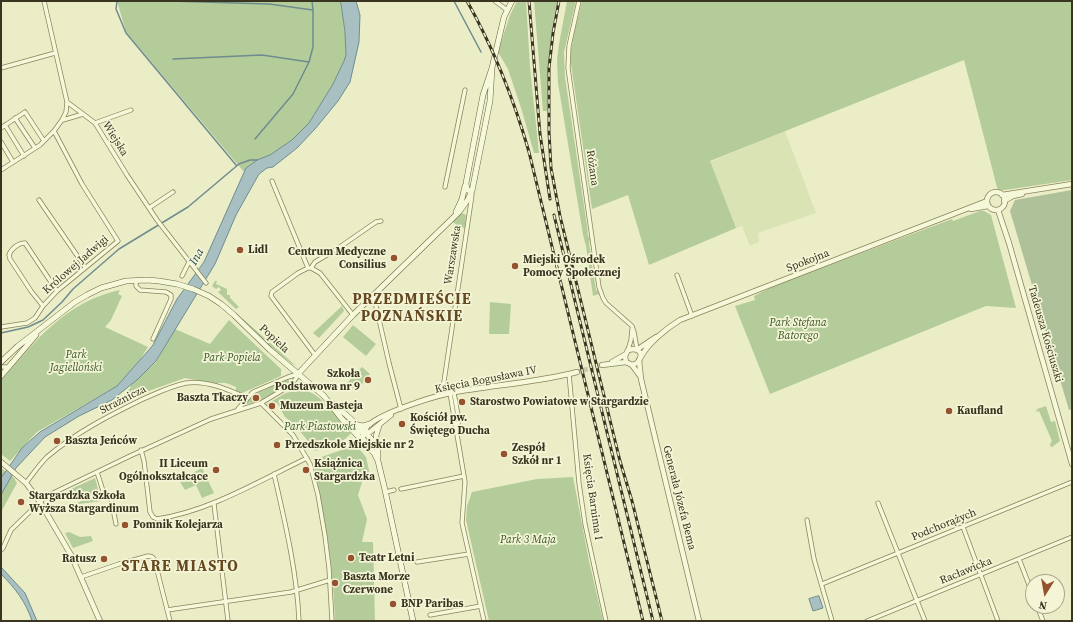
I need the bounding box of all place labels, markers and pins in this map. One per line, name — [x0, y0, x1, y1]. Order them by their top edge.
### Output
place label: Lidl — [248, 243, 268, 257]
marker: Lidl — [235, 245, 245, 255]
place label: Centrum Medyczne Consilius — [288, 245, 386, 271]
marker: Centrum Medyczne Consilius — [389, 253, 399, 263]
place label: Miejski Ośrodek Pomocy Społecznej — [523, 253, 621, 279]
marker: Miejski Ośrodek Pomocy Społecznej — [510, 261, 520, 271]
place label: Szkoła Podstawowa nr 9 — [275, 367, 360, 393]
marker: Szkoła Podstawowa nr 9 — [363, 375, 373, 385]
place label: Baszta Tkaczy — [177, 391, 248, 405]
marker: Baszta Tkaczy — [251, 393, 261, 403]
place label: Starostwo Powiatowe w Stargardzie — [470, 395, 649, 409]
marker: Starostwo Powiatowe w Stargardzie — [457, 397, 467, 407]
place label: Muzeum Basteja — [280, 399, 363, 413]
marker: Muzeum Basteja — [267, 401, 277, 411]
place label: Kaufland — [957, 404, 1003, 418]
marker: Kaufland — [944, 406, 954, 416]
place label: Kościół pw. Świętego Ducha — [410, 411, 490, 437]
marker: Kościół pw. Świętego Ducha — [397, 419, 407, 429]
place label: Baszta Jeńców — [65, 434, 137, 448]
marker: Baszta Jeńców — [52, 436, 62, 446]
place label: Przedszkole Miejskie nr 2 — [285, 438, 414, 452]
marker: Przedszkole Miejskie nr 2 — [272, 440, 282, 450]
place label: Zespół Szkół nr 1 — [512, 441, 562, 467]
marker: Zespół Szkół nr 1 — [499, 449, 509, 459]
place label: II Liceum Ogólnokształcące — [119, 457, 208, 483]
place label: Książnica Stargardzka — [314, 457, 375, 483]
marker: II Liceum Ogólnokształcące — [211, 465, 221, 475]
marker: Książnica Stargardzka — [301, 465, 311, 475]
place label: Stargardzka Szkoła Wyższa Stargardinum — [29, 489, 139, 515]
marker: Stargardzka Szkoła Wyższa Stargardinum — [16, 497, 26, 507]
place label: Pomnik Kolejarza — [133, 518, 223, 532]
marker: Pomnik Kolejarza — [120, 520, 130, 530]
place label: Teatr Letni — [359, 551, 414, 565]
place label: Ratusz — [62, 552, 96, 566]
marker: Teatr Letni — [346, 553, 356, 563]
marker: Ratusz — [99, 554, 109, 564]
place label: Baszta Morze Czerwone — [343, 570, 410, 596]
marker: Baszta Morze Czerwone — [330, 578, 340, 588]
place label: BNP Paribas — [401, 597, 463, 611]
marker: BNP Paribas — [388, 599, 398, 609]

